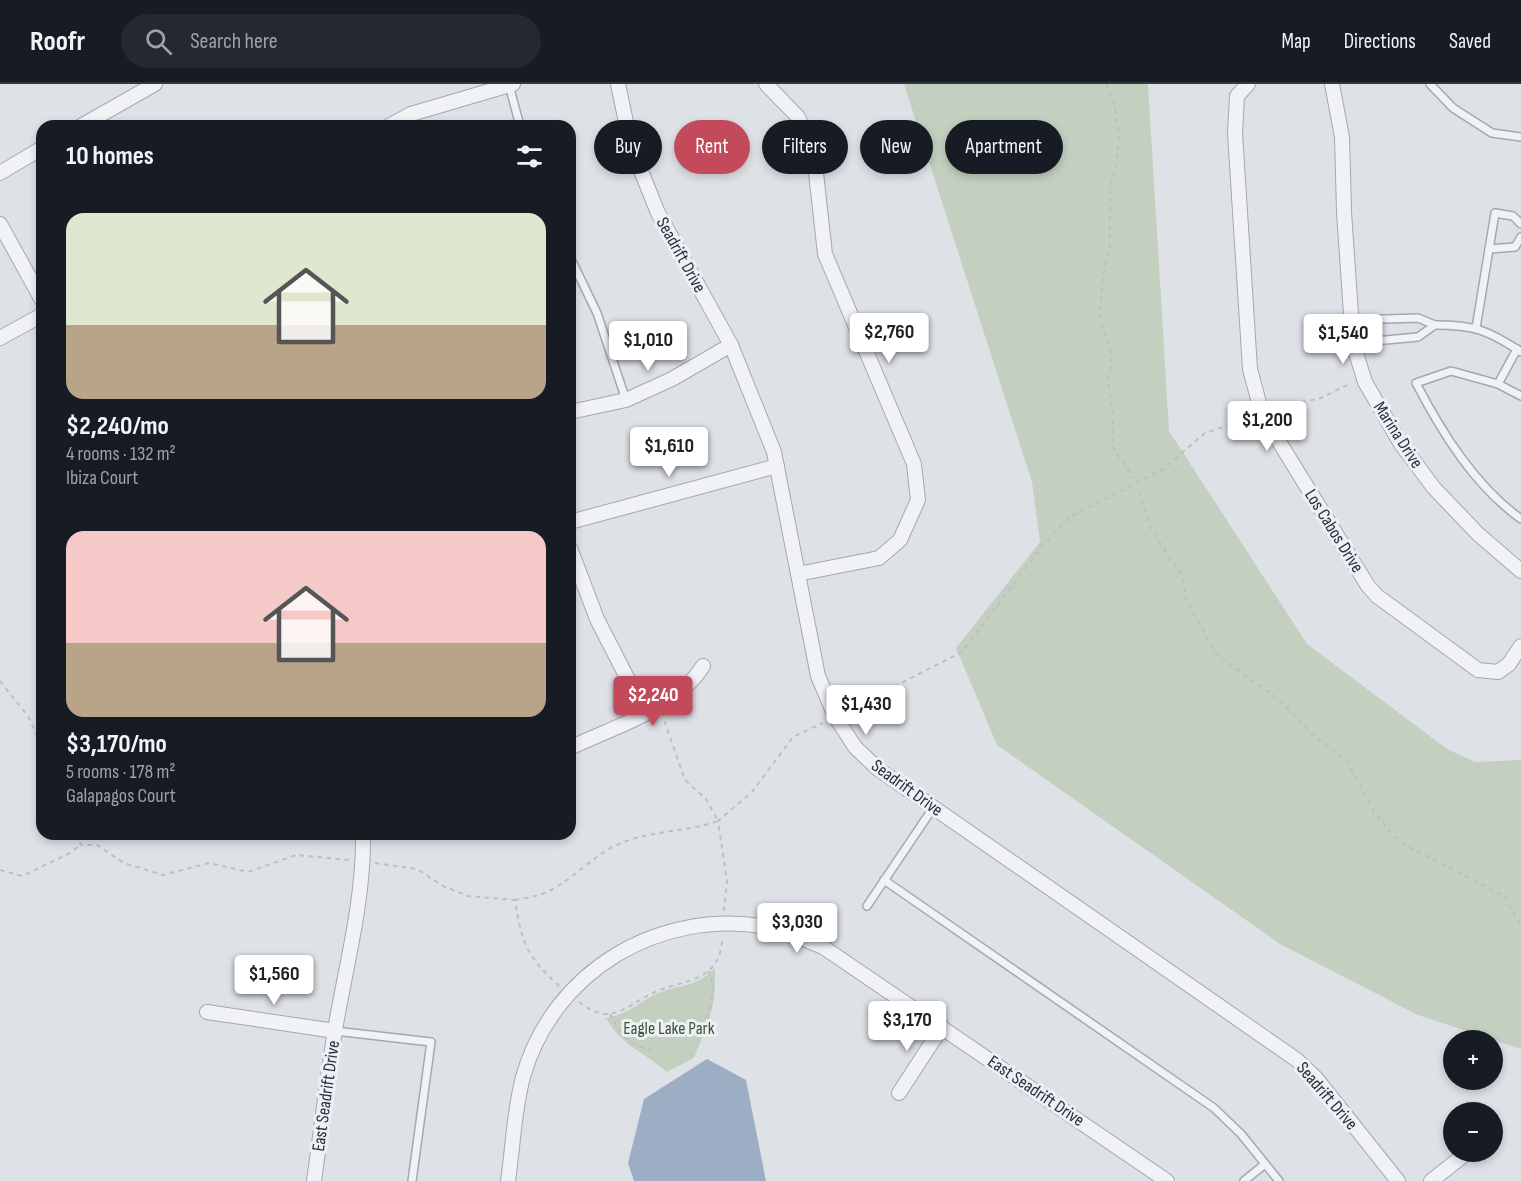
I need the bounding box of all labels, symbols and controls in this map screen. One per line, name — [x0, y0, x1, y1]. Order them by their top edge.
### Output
search box — [121, 14, 541, 68]
text: Roofr — [30, 25, 85, 58]
icon: search — [142, 25, 175, 58]
text: Search here — [190, 28, 278, 55]
text: Map — [1281, 29, 1311, 54]
text: Directions — [1344, 29, 1416, 54]
text: Saved — [1449, 29, 1491, 54]
chip: Buy — [594, 120, 662, 174]
chip: Rent — [674, 120, 750, 174]
chip: Filters — [762, 120, 848, 174]
chip: New — [860, 120, 933, 174]
chip: Apartment — [945, 120, 1063, 174]
icon: filters — [513, 140, 546, 173]
text: 10 homes — [66, 141, 154, 172]
street label: Seadrift Drive — [652, 214, 710, 296]
icon: home — [252, 252, 360, 360]
pin: $2,760 — [840, 313, 938, 364]
pin: $1,540 — [1294, 314, 1392, 365]
text: $2,760 — [864, 320, 914, 344]
pin: $1,010 — [599, 321, 697, 372]
text: $1,540 — [1318, 321, 1368, 345]
text: $1,010 — [623, 328, 673, 352]
street label: Marina Drive — [1369, 398, 1427, 472]
pin: $1,200 — [1218, 401, 1316, 452]
text: $1,200 — [1242, 408, 1292, 432]
text: $2,240/mo — [66, 411, 169, 442]
pin: $1,610 — [620, 427, 718, 478]
text: $1,610 — [644, 434, 694, 458]
text: 4 rooms · 132 m² — [66, 442, 176, 466]
text: Ibiza Court — [66, 466, 138, 490]
street label: Los Cabos Drive — [1300, 485, 1368, 577]
icon: home — [252, 570, 360, 678]
pin: $2,240 — [604, 676, 702, 727]
text: $2,240 — [627, 683, 679, 707]
pin: $1,430 — [817, 685, 915, 736]
text: $1,430 — [840, 692, 892, 716]
text: $3,170/mo — [66, 729, 167, 760]
street label: Seadrift Drive — [867, 755, 947, 821]
text: 5 rooms · 178 m² — [66, 760, 175, 784]
text: Galapagos Court — [66, 784, 176, 808]
pin: $3,030 — [748, 903, 846, 954]
text: $3,030 — [771, 910, 823, 934]
pin: $1,560 — [225, 955, 323, 1006]
text: $1,560 — [248, 962, 300, 986]
pin: $3,170 — [858, 1001, 956, 1052]
text: $3,170 — [882, 1008, 932, 1032]
park label: Eagle Lake Park — [623, 1018, 715, 1039]
map controls — [1443, 1030, 1503, 1162]
button: + — [1443, 1030, 1503, 1090]
street label: East Seadrift Drive — [308, 1039, 344, 1153]
street label: East Seadrift Drive — [984, 1051, 1088, 1131]
street label: Seadrift Drive — [1292, 1058, 1362, 1134]
button: − — [1443, 1102, 1503, 1162]

